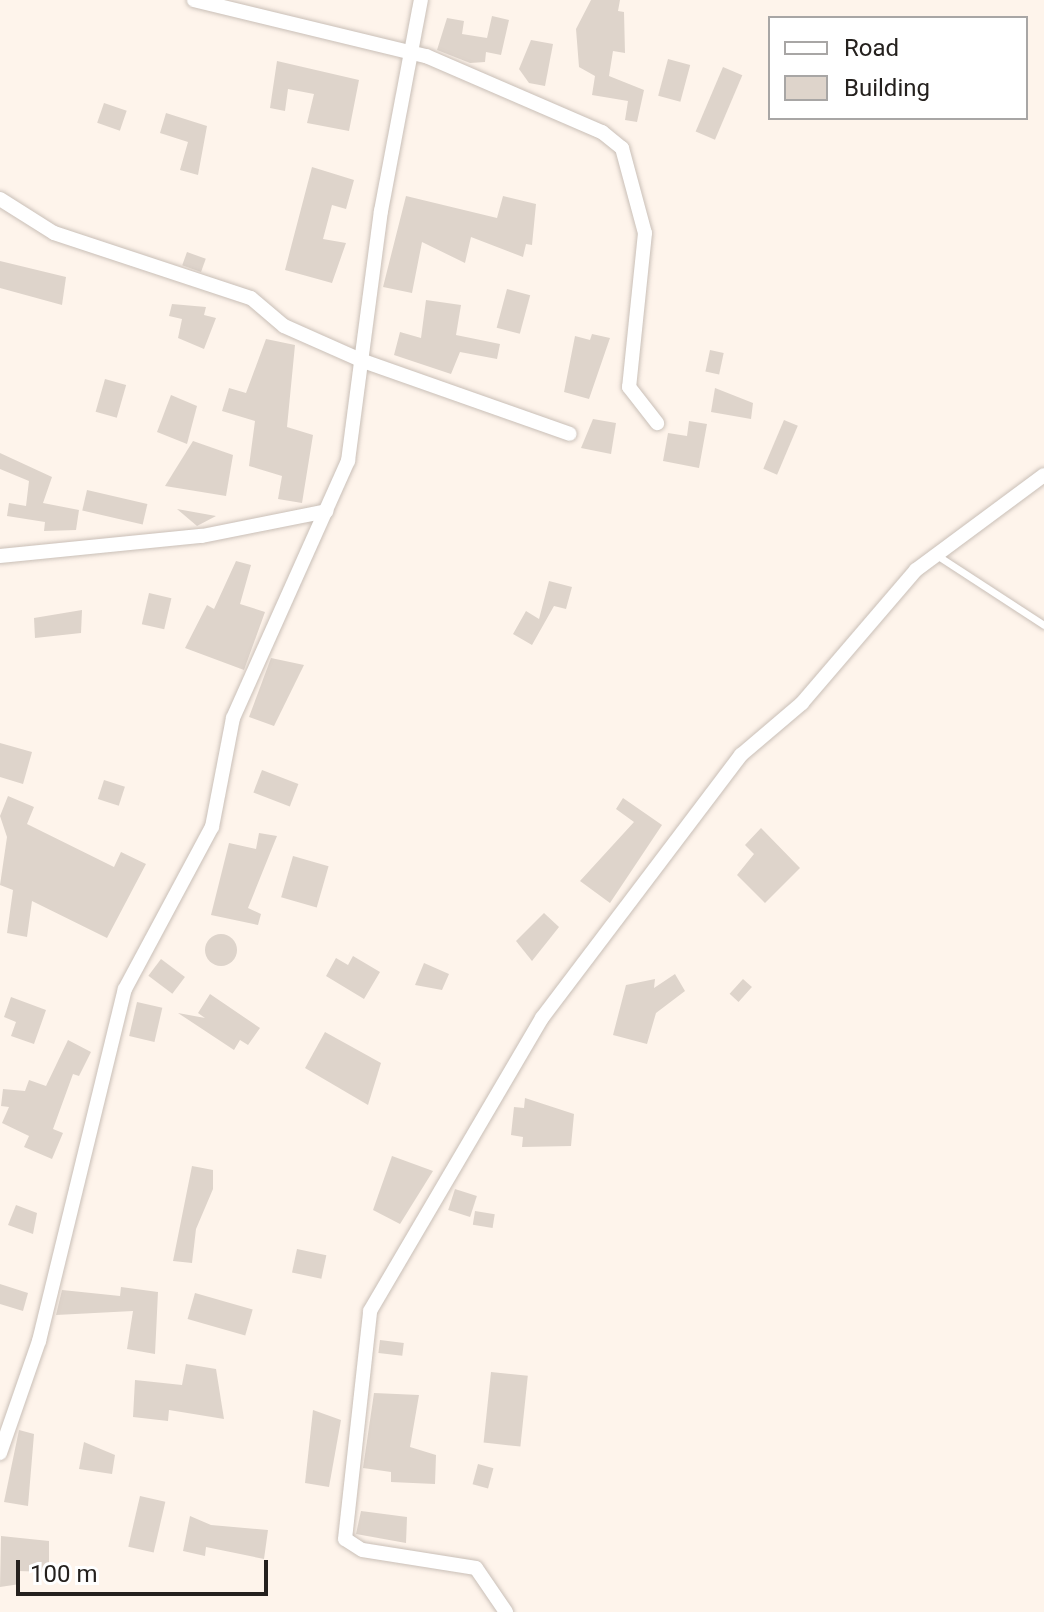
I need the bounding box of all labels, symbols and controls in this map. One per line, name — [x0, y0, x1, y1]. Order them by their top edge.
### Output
legend — [768, 16, 1028, 120]
text: Road — [844, 34, 899, 62]
text: Building — [844, 74, 930, 102]
scale bar — [20, 1544, 272, 1594]
text: 100 m — [30, 1560, 97, 1588]

